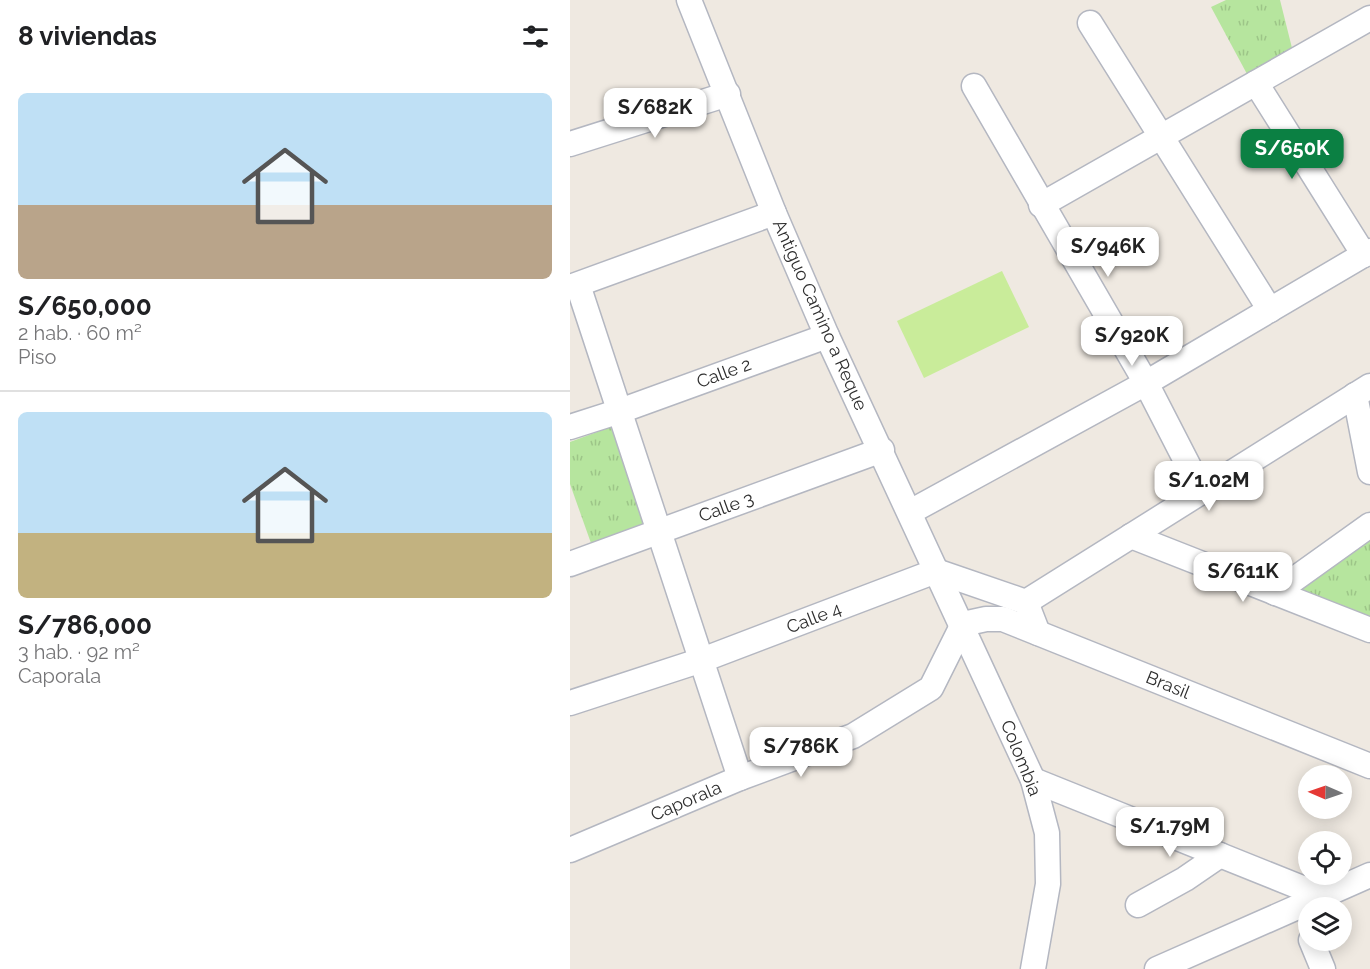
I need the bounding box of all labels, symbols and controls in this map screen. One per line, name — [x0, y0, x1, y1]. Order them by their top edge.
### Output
icon: filters — [519, 20, 552, 53]
text: 8 viviendas — [18, 21, 157, 51]
pin: S/682K — [606, 88, 704, 139]
text: S/682K — [618, 95, 692, 119]
pin: S/650K — [1243, 129, 1341, 180]
icon: home — [231, 132, 339, 240]
text: S/650K — [1255, 136, 1329, 160]
street label: Antiguo Camino a Reque — [769, 216, 872, 414]
pin: S/946K — [1059, 227, 1157, 278]
text: S/946K — [1071, 234, 1145, 258]
text: S/650,000 — [18, 291, 152, 321]
pin: S/920K — [1083, 316, 1181, 367]
text: 2 hab. · 60 m² — [18, 321, 142, 345]
text: S/920K — [1095, 323, 1169, 347]
text: Piso — [18, 345, 56, 369]
street label: Calle 2 — [694, 353, 754, 392]
icon: home — [231, 451, 339, 559]
pin: S/1.02M — [1154, 461, 1264, 512]
text: S/1.02M — [1169, 468, 1250, 492]
street label: Calle 3 — [696, 487, 756, 526]
pin: S/611K — [1194, 552, 1292, 603]
text: S/611K — [1207, 559, 1279, 583]
street label: Calle 4 — [783, 597, 844, 638]
text: S/786,000 — [18, 610, 152, 640]
text: 3 hab. · 92 m² — [18, 640, 140, 664]
text: Caporala — [18, 664, 101, 688]
street label: Brasil — [1143, 666, 1193, 703]
street label: Colombia — [997, 717, 1046, 799]
pin: S/786K — [752, 727, 850, 778]
text: S/786K — [763, 734, 839, 758]
north arrow — [1298, 765, 1352, 819]
map controls — [1298, 765, 1352, 951]
street label: Caporala — [647, 776, 724, 825]
pin: S/1.79M — [1115, 807, 1225, 858]
text: S/1.79M — [1130, 814, 1210, 838]
button: locate — [1298, 831, 1352, 885]
button: layers — [1298, 897, 1352, 951]

